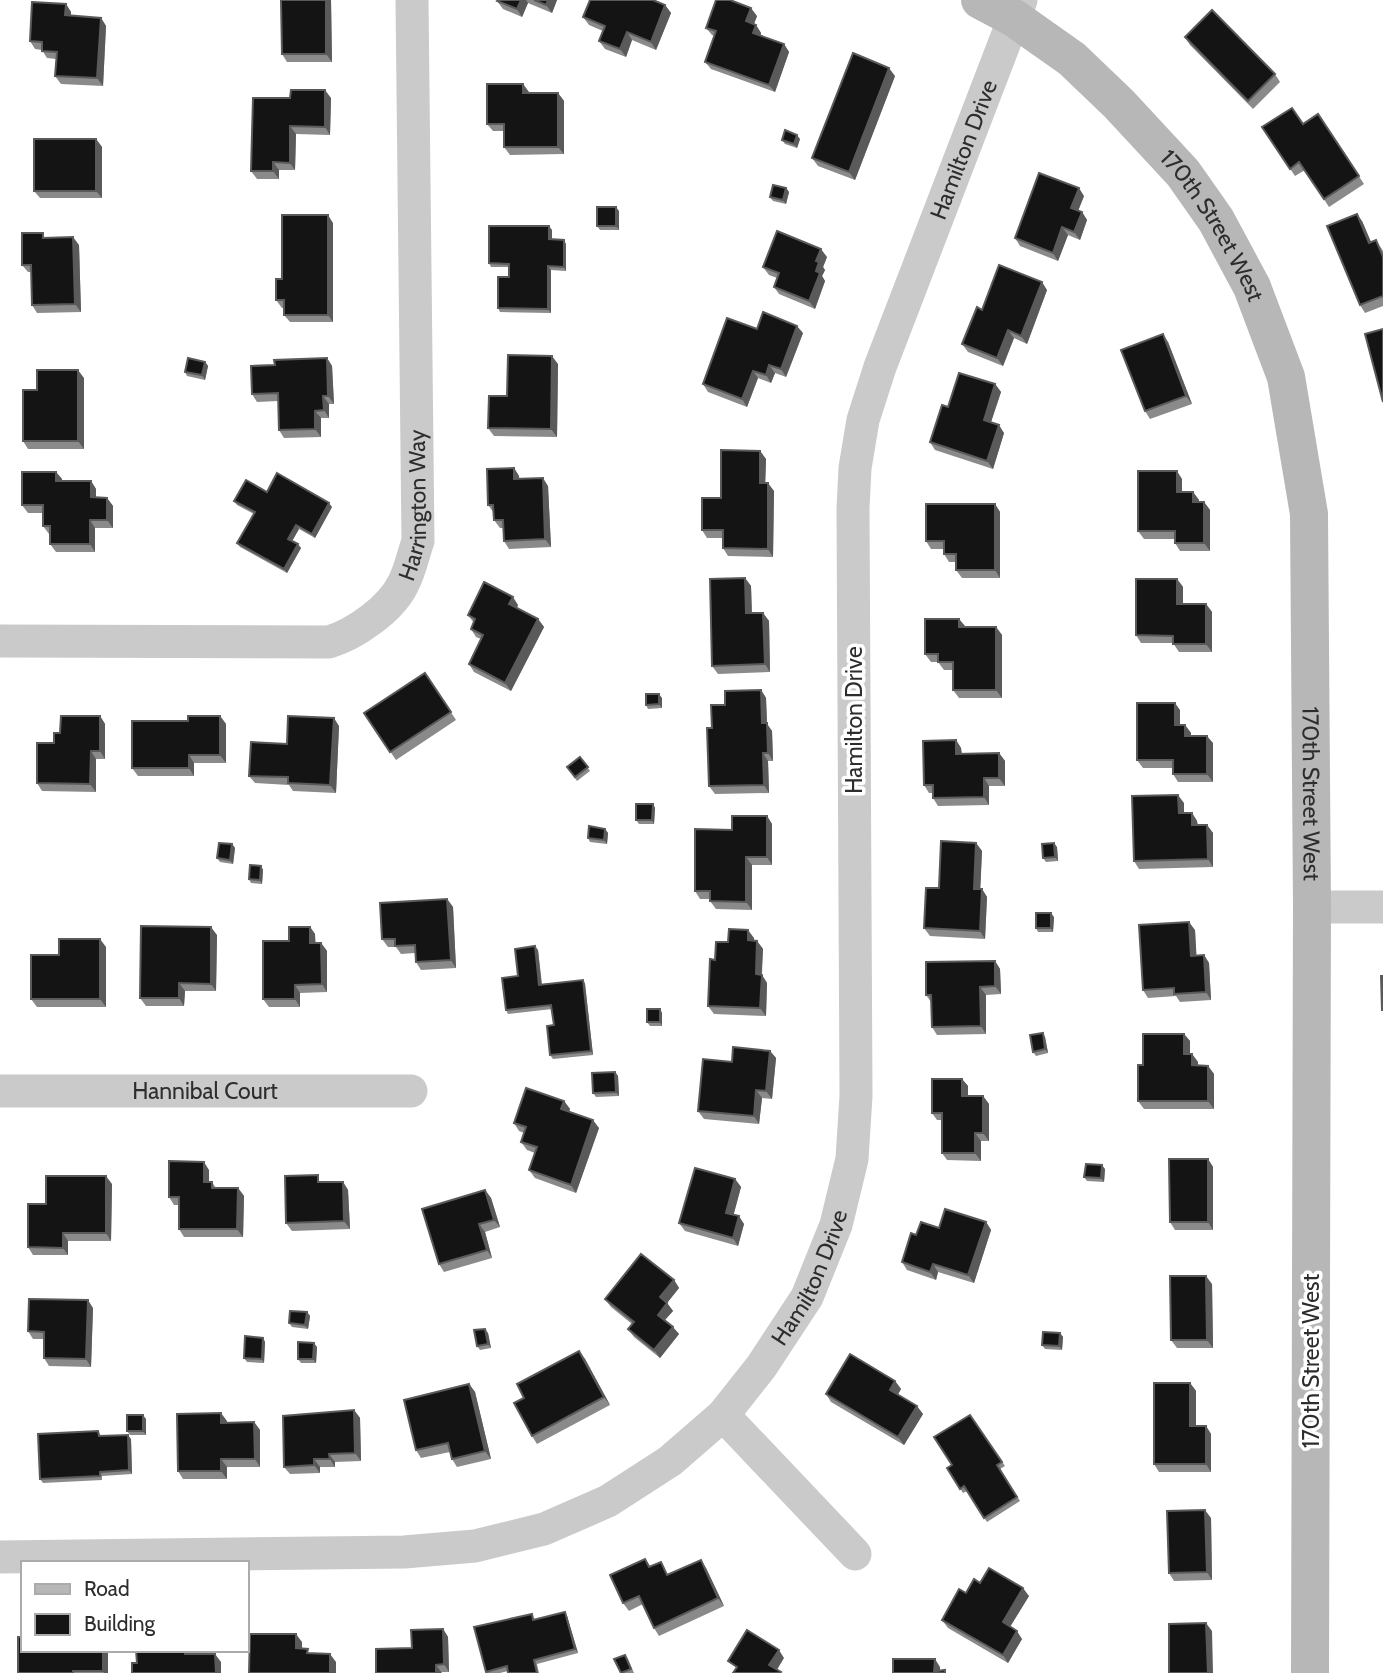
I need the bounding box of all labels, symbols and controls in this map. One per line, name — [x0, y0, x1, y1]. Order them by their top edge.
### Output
street label: Hamilton Drive — [924, 76, 1003, 224]
street label: 170th Street West — [1154, 144, 1270, 305]
street label: Harrington Way — [392, 429, 432, 585]
street label: Hamilton Drive — [840, 646, 868, 794]
street label: 170th Street West — [1296, 706, 1326, 881]
street label: Hannibal Court — [132, 1077, 278, 1105]
street label: Hamilton Drive — [765, 1207, 853, 1351]
street label: 170th Street West — [1297, 1274, 1325, 1448]
legend — [21, 1561, 248, 1652]
text: Road — [84, 1576, 130, 1601]
text: Building — [84, 1611, 156, 1636]

